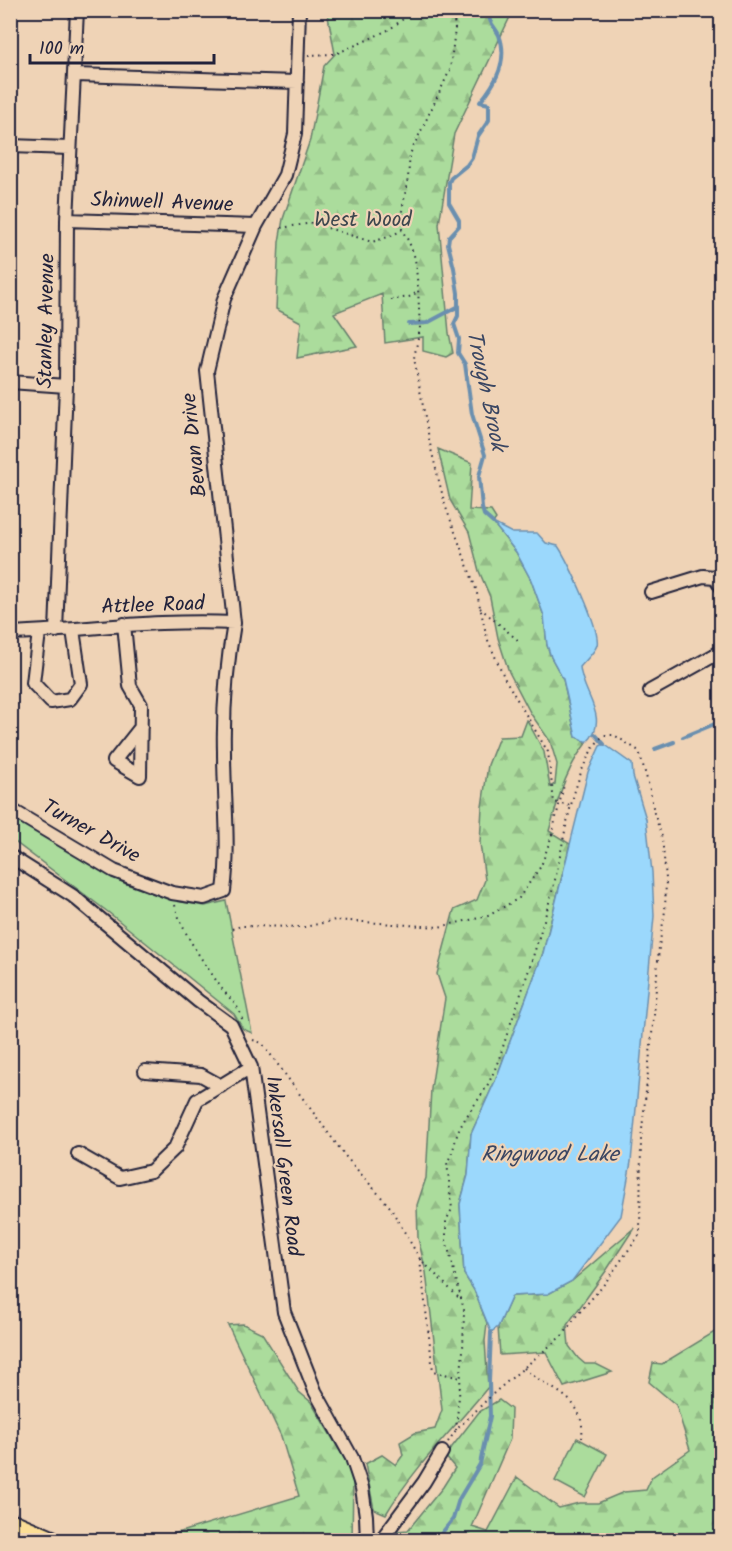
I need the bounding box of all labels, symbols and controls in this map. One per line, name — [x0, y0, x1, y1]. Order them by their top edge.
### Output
scale bar — [30, 27, 214, 65]
text: 100 m — [39, 35, 84, 64]
street label: Shinwell Avenue — [90, 184, 234, 222]
park label: West Wood — [314, 204, 412, 237]
street label: Stanley Avenue — [29, 253, 65, 389]
water label: Trough Brook — [455, 328, 516, 458]
street label: Bevan Drive — [173, 391, 217, 499]
street label: Attlee Road — [101, 588, 206, 624]
street label: Turner Drive — [36, 791, 147, 873]
street label: Inkersall Green Road — [256, 1074, 311, 1259]
water label: Ringwood Lake — [481, 1138, 621, 1173]

